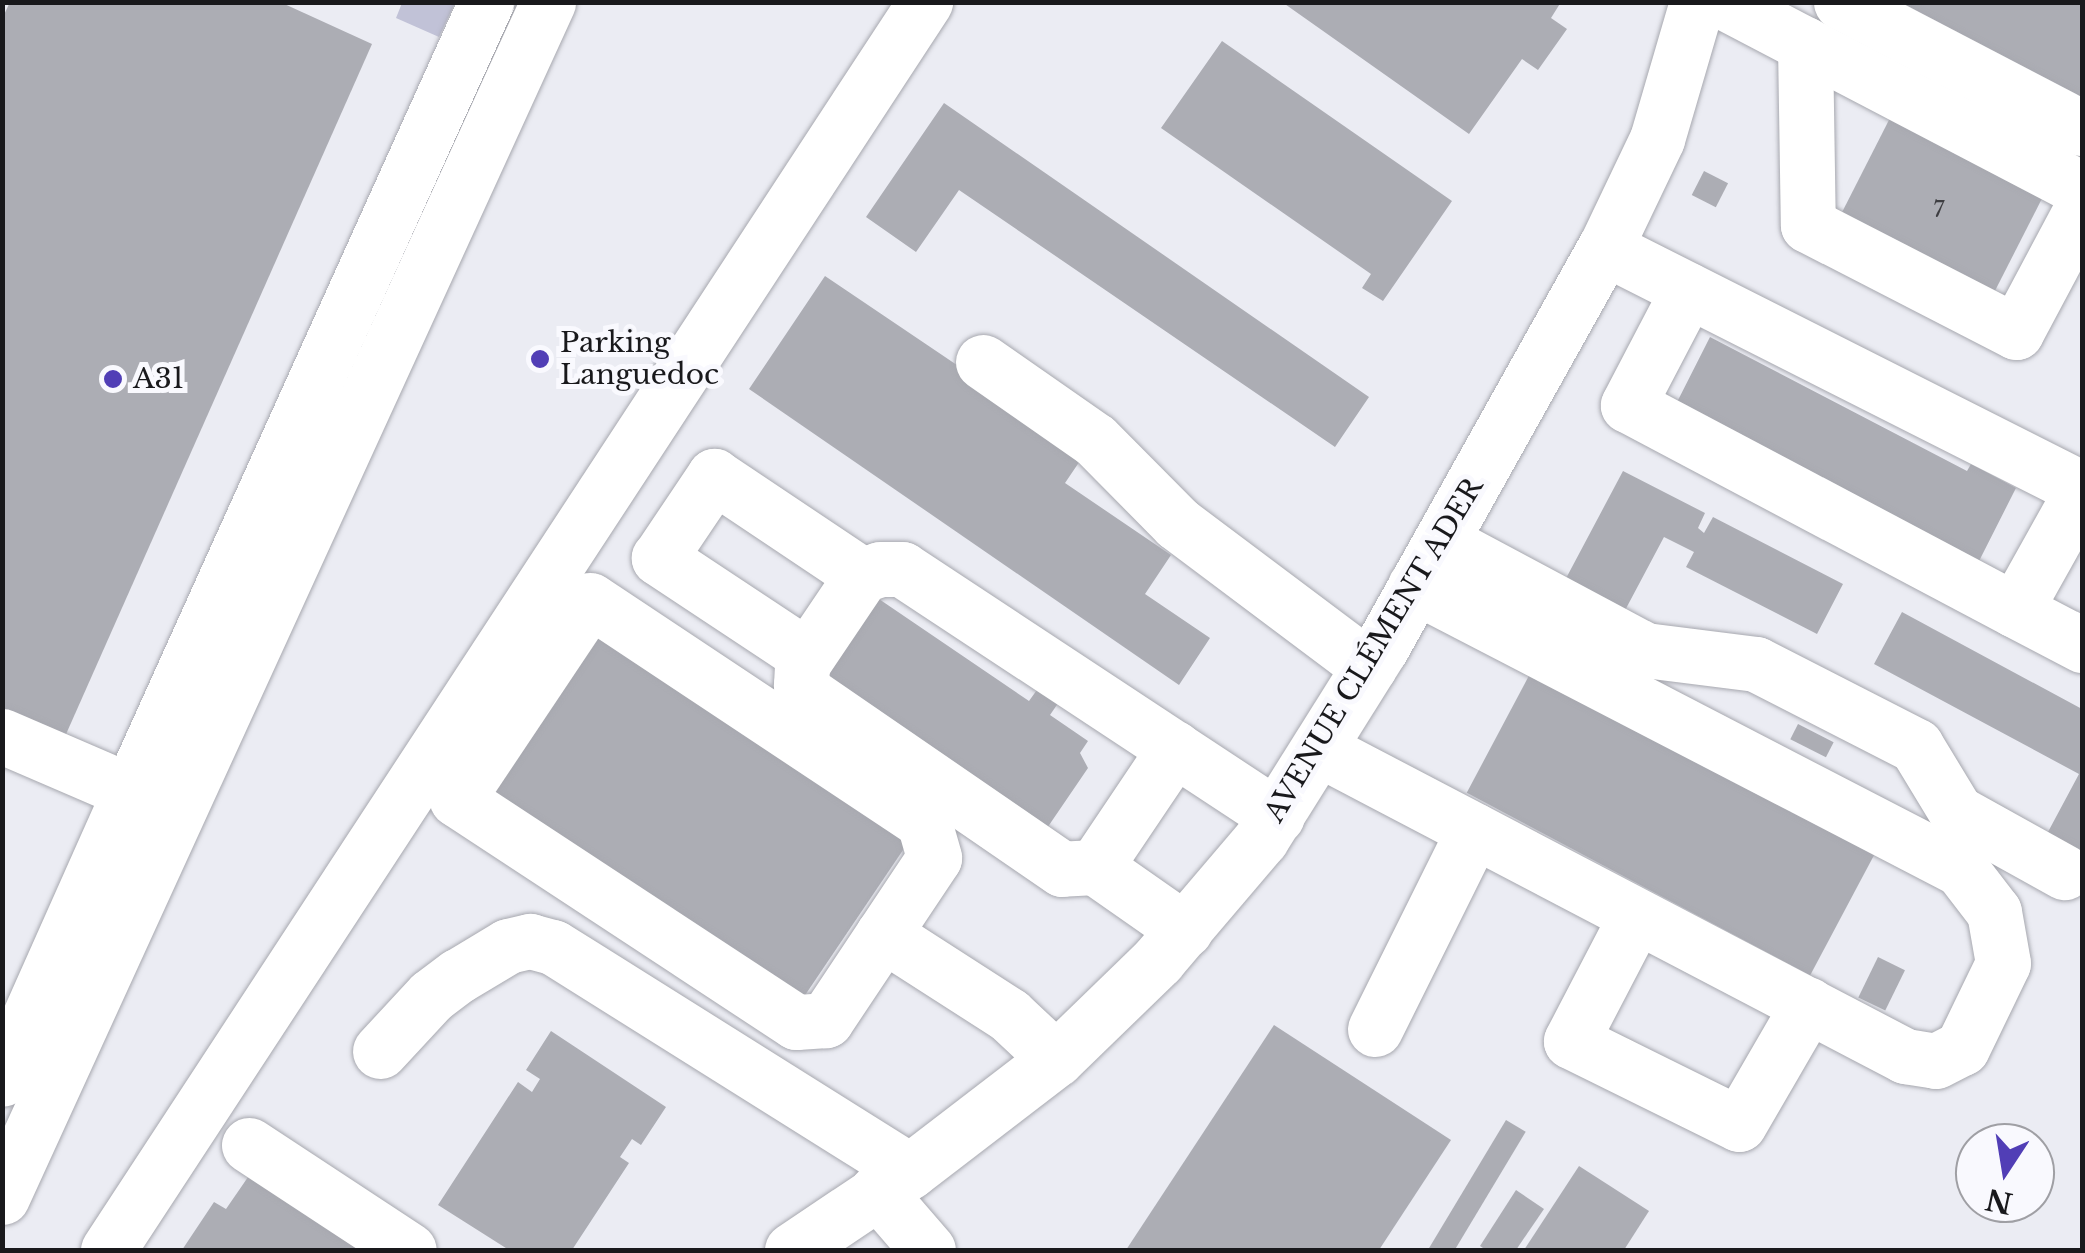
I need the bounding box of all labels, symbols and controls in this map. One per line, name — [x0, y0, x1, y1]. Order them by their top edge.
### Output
house number: 7 — [1933, 197, 1945, 223]
place label: Parking Languedoc — [560, 326, 719, 392]
marker: Parking Languedoc — [529, 348, 551, 370]
place label: A31 — [133, 362, 184, 396]
marker: A31 — [102, 368, 124, 390]
street label: AVENUE CLÉMENT ADER — [1257, 471, 1491, 829]
north arrow — [1955, 1123, 2055, 1223]
text: N — [1983, 1181, 2016, 1221]

